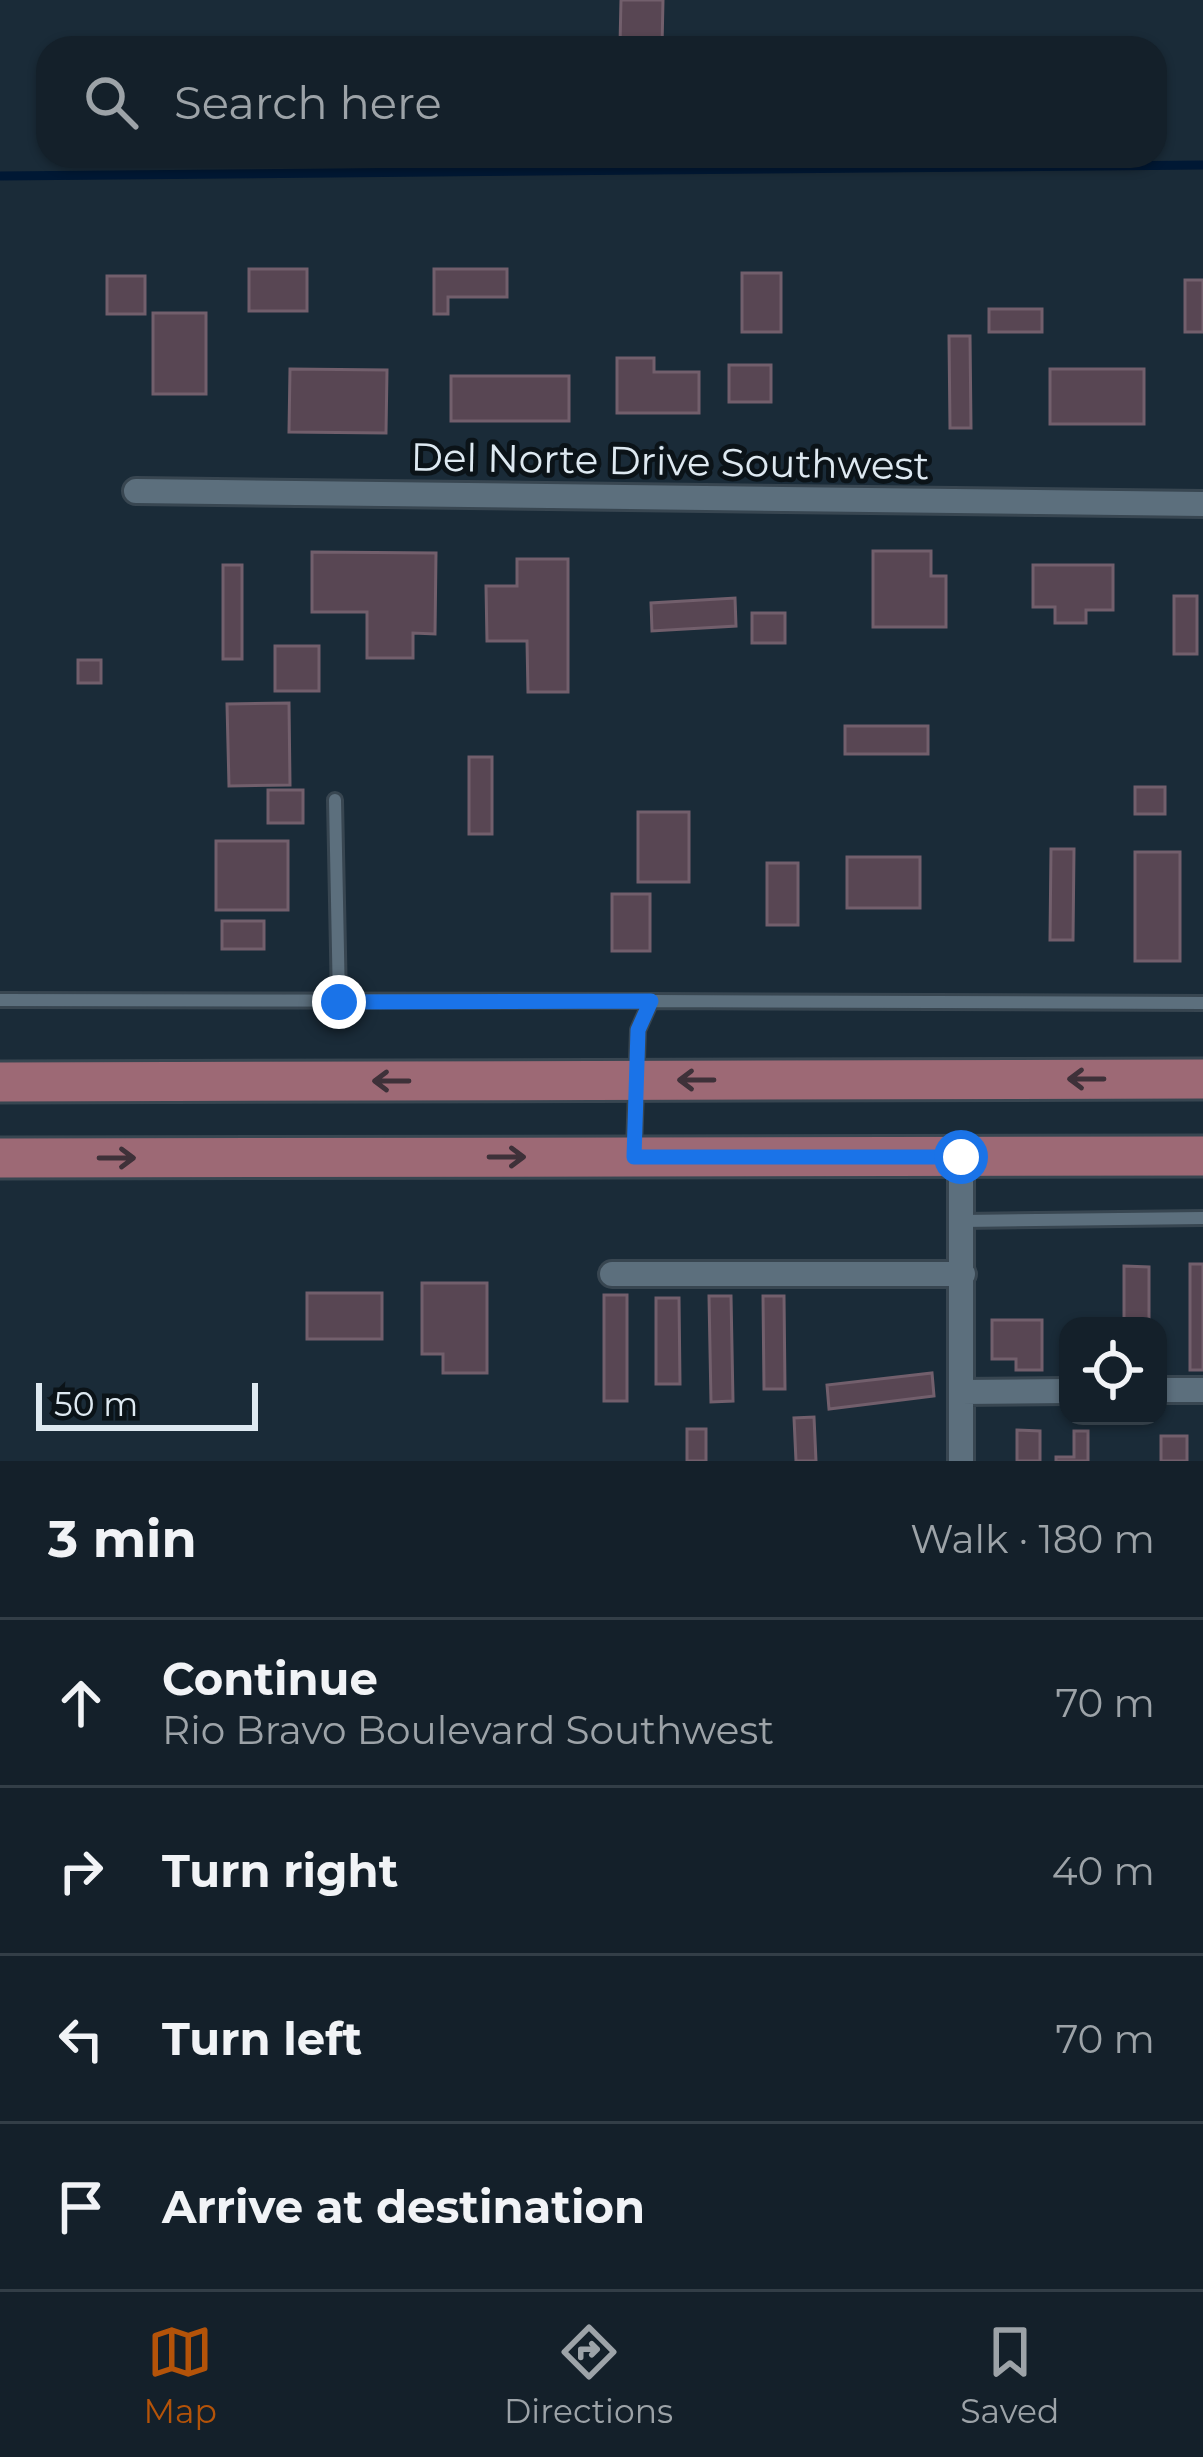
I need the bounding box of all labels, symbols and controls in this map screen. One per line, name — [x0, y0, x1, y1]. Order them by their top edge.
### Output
search box — [36, 36, 1167, 168]
icon: search — [78, 69, 144, 135]
text: Search here — [174, 75, 442, 130]
street label: Del Norte Drive Southwest — [410, 432, 930, 490]
route end — [312, 975, 366, 1029]
one-way arrow — [1067, 1068, 1106, 1090]
one-way arrow — [677, 1069, 716, 1091]
one-way arrow — [372, 1070, 411, 1092]
route start — [934, 1130, 988, 1184]
one-way arrow — [487, 1146, 526, 1168]
one-way arrow — [97, 1147, 136, 1169]
map controls — [1059, 1317, 1167, 1425]
button: locate — [1059, 1317, 1167, 1425]
scale bar — [36, 1377, 258, 1430]
text: 50 m — [54, 1384, 138, 1424]
text: 3 min — [48, 1508, 197, 1570]
text: Walk · 180 m — [910, 1515, 1155, 1563]
text: Continue — [162, 1651, 378, 1706]
icon: ahead — [48, 1670, 114, 1736]
text: 70 m — [1055, 1679, 1155, 1727]
text: Rio Bravo Boulevard Southwest — [162, 1706, 774, 1754]
icon: right — [48, 1838, 114, 1904]
text: Turn right — [162, 1843, 398, 1898]
text: 40 m — [1052, 1847, 1155, 1895]
icon: left — [48, 2006, 114, 2072]
text: Turn left — [162, 2011, 362, 2066]
text: 70 m — [1055, 2015, 1155, 2063]
icon: arrive — [48, 2174, 114, 2240]
text: Arrive at destination — [162, 2179, 645, 2234]
tab: Map — [144, 2319, 217, 2431]
tab: Directions — [504, 2319, 673, 2431]
tab: Saved — [960, 2319, 1059, 2431]

